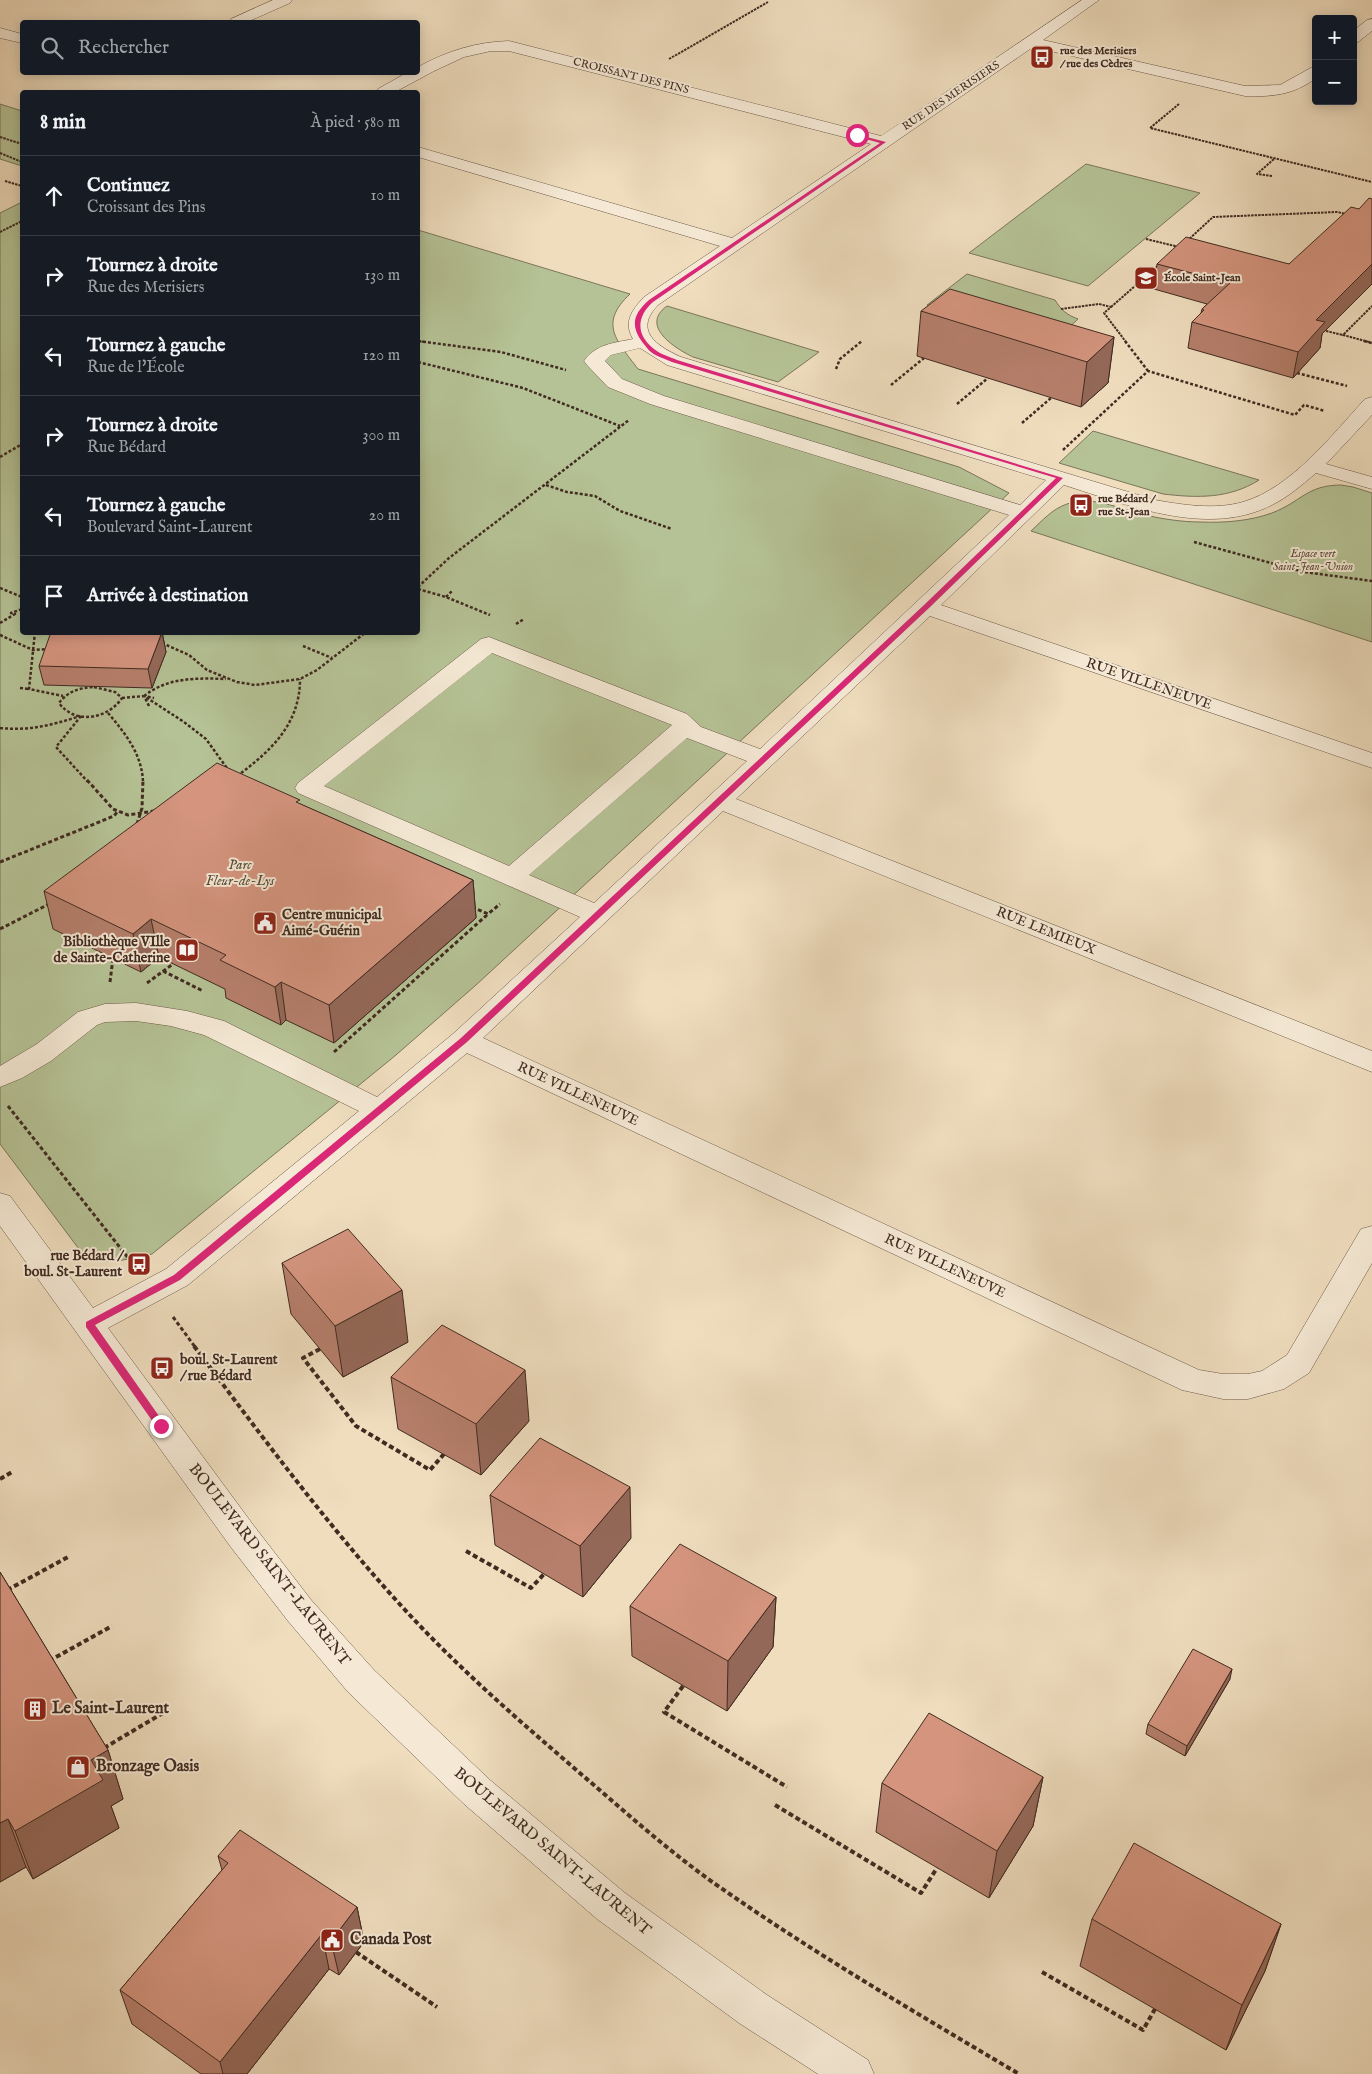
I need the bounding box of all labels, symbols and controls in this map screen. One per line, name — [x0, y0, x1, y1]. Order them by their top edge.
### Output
map controls — [1312, 15, 1357, 105]
button: + — [1312, 15, 1357, 60]
search box — [20, 20, 420, 75]
icon: search — [38, 34, 66, 62]
text: Rechercher — [78, 36, 169, 60]
bus stop icon: rue des Merisiers / rue des Cèdres — [1029, 44, 1055, 70]
place label: rue des Merisiers / rue des Cèdres — [1059, 44, 1137, 71]
street label: CROISSANT DES PINS — [572, 55, 691, 97]
street label: RUE DES MERISIERS — [900, 58, 1003, 134]
button: − — [1312, 60, 1357, 105]
text: 8 min — [40, 109, 86, 136]
text: À pied · 580 m — [311, 113, 400, 133]
route start — [846, 124, 869, 147]
text: Continuez — [87, 174, 170, 198]
icon: ahead — [40, 182, 68, 210]
text: 10 m — [370, 186, 400, 206]
text: Croissant des Pins — [87, 198, 205, 218]
text: Tournez à droite — [87, 254, 218, 278]
icon: right — [40, 262, 68, 290]
school or university icon: École Saint-Jean — [1133, 265, 1159, 291]
text: 130 m — [364, 266, 400, 286]
place label: École Saint-Jean — [1164, 270, 1241, 285]
text: Rue des Merisiers — [87, 278, 204, 298]
text: Tournez à gauche — [87, 334, 226, 358]
icon: left — [40, 342, 68, 370]
text: 120 m — [363, 346, 400, 366]
text: Rue de l'École — [87, 358, 185, 378]
text: Tournez à droite — [87, 414, 218, 438]
icon: right — [40, 422, 68, 450]
text: 300 m — [362, 426, 400, 446]
text: Rue Bédard — [87, 438, 166, 458]
bus stop icon: rue Bédard / rue St-Jean — [1068, 492, 1094, 518]
place label: rue Bédard / rue St-Jean — [1098, 492, 1156, 519]
text: Tournez à gauche — [87, 494, 226, 518]
icon: left — [40, 502, 68, 530]
text: 20 m — [369, 506, 400, 526]
text: Boulevard Saint-Laurent — [87, 518, 253, 538]
park label: Espace vert Saint-Jean-Union — [1273, 547, 1353, 574]
icon: arrive — [40, 582, 68, 610]
text: Arrivée à destination — [87, 584, 248, 608]
street label: RUE VILLENEUVE — [1084, 654, 1215, 714]
park label: Parc Fleur-de-Lys — [206, 856, 275, 890]
street label: RUE LEMIEUX — [993, 903, 1099, 959]
place label: Centre municipal Aimé-Guérin — [281, 906, 383, 940]
public building icon: Centre municipal Aimé-Guérin — [252, 910, 278, 936]
place label: Bibliothèque VIlle de Sainte-Catherine — [53, 933, 171, 967]
library icon: Bibliothèque VIlle de Sainte-Catherine — [174, 937, 200, 963]
street label: RUE VILLENEUVE — [514, 1058, 642, 1130]
street label: RUE VILLENEUVE — [881, 1230, 1009, 1302]
place label: rue Bédard / boul. St-Laurent — [23, 1247, 125, 1281]
bus stop icon: rue Bédard / boul. St-Laurent — [126, 1251, 152, 1277]
place label: boul. St-Laurent / rue Bédard — [179, 1351, 278, 1385]
bus stop icon: boul. St-Laurent / rue Bédard — [149, 1355, 175, 1381]
route end — [150, 1415, 173, 1438]
street label: BOULEVARD SAINT-LAURENT — [184, 1460, 354, 1670]
building icon: Le Saint-Laurent — [22, 1696, 48, 1722]
place label: Le Saint-Laurent — [52, 1699, 169, 1719]
shop icon: Bronzage Oasis — [65, 1754, 91, 1780]
place label: Bronzage Oasis — [96, 1757, 199, 1777]
street label: BOULEVARD SAINT-LAURENT — [449, 1764, 655, 1941]
public building icon: Canada Post — [319, 1927, 345, 1953]
place label: Canada Post — [350, 1930, 432, 1950]

